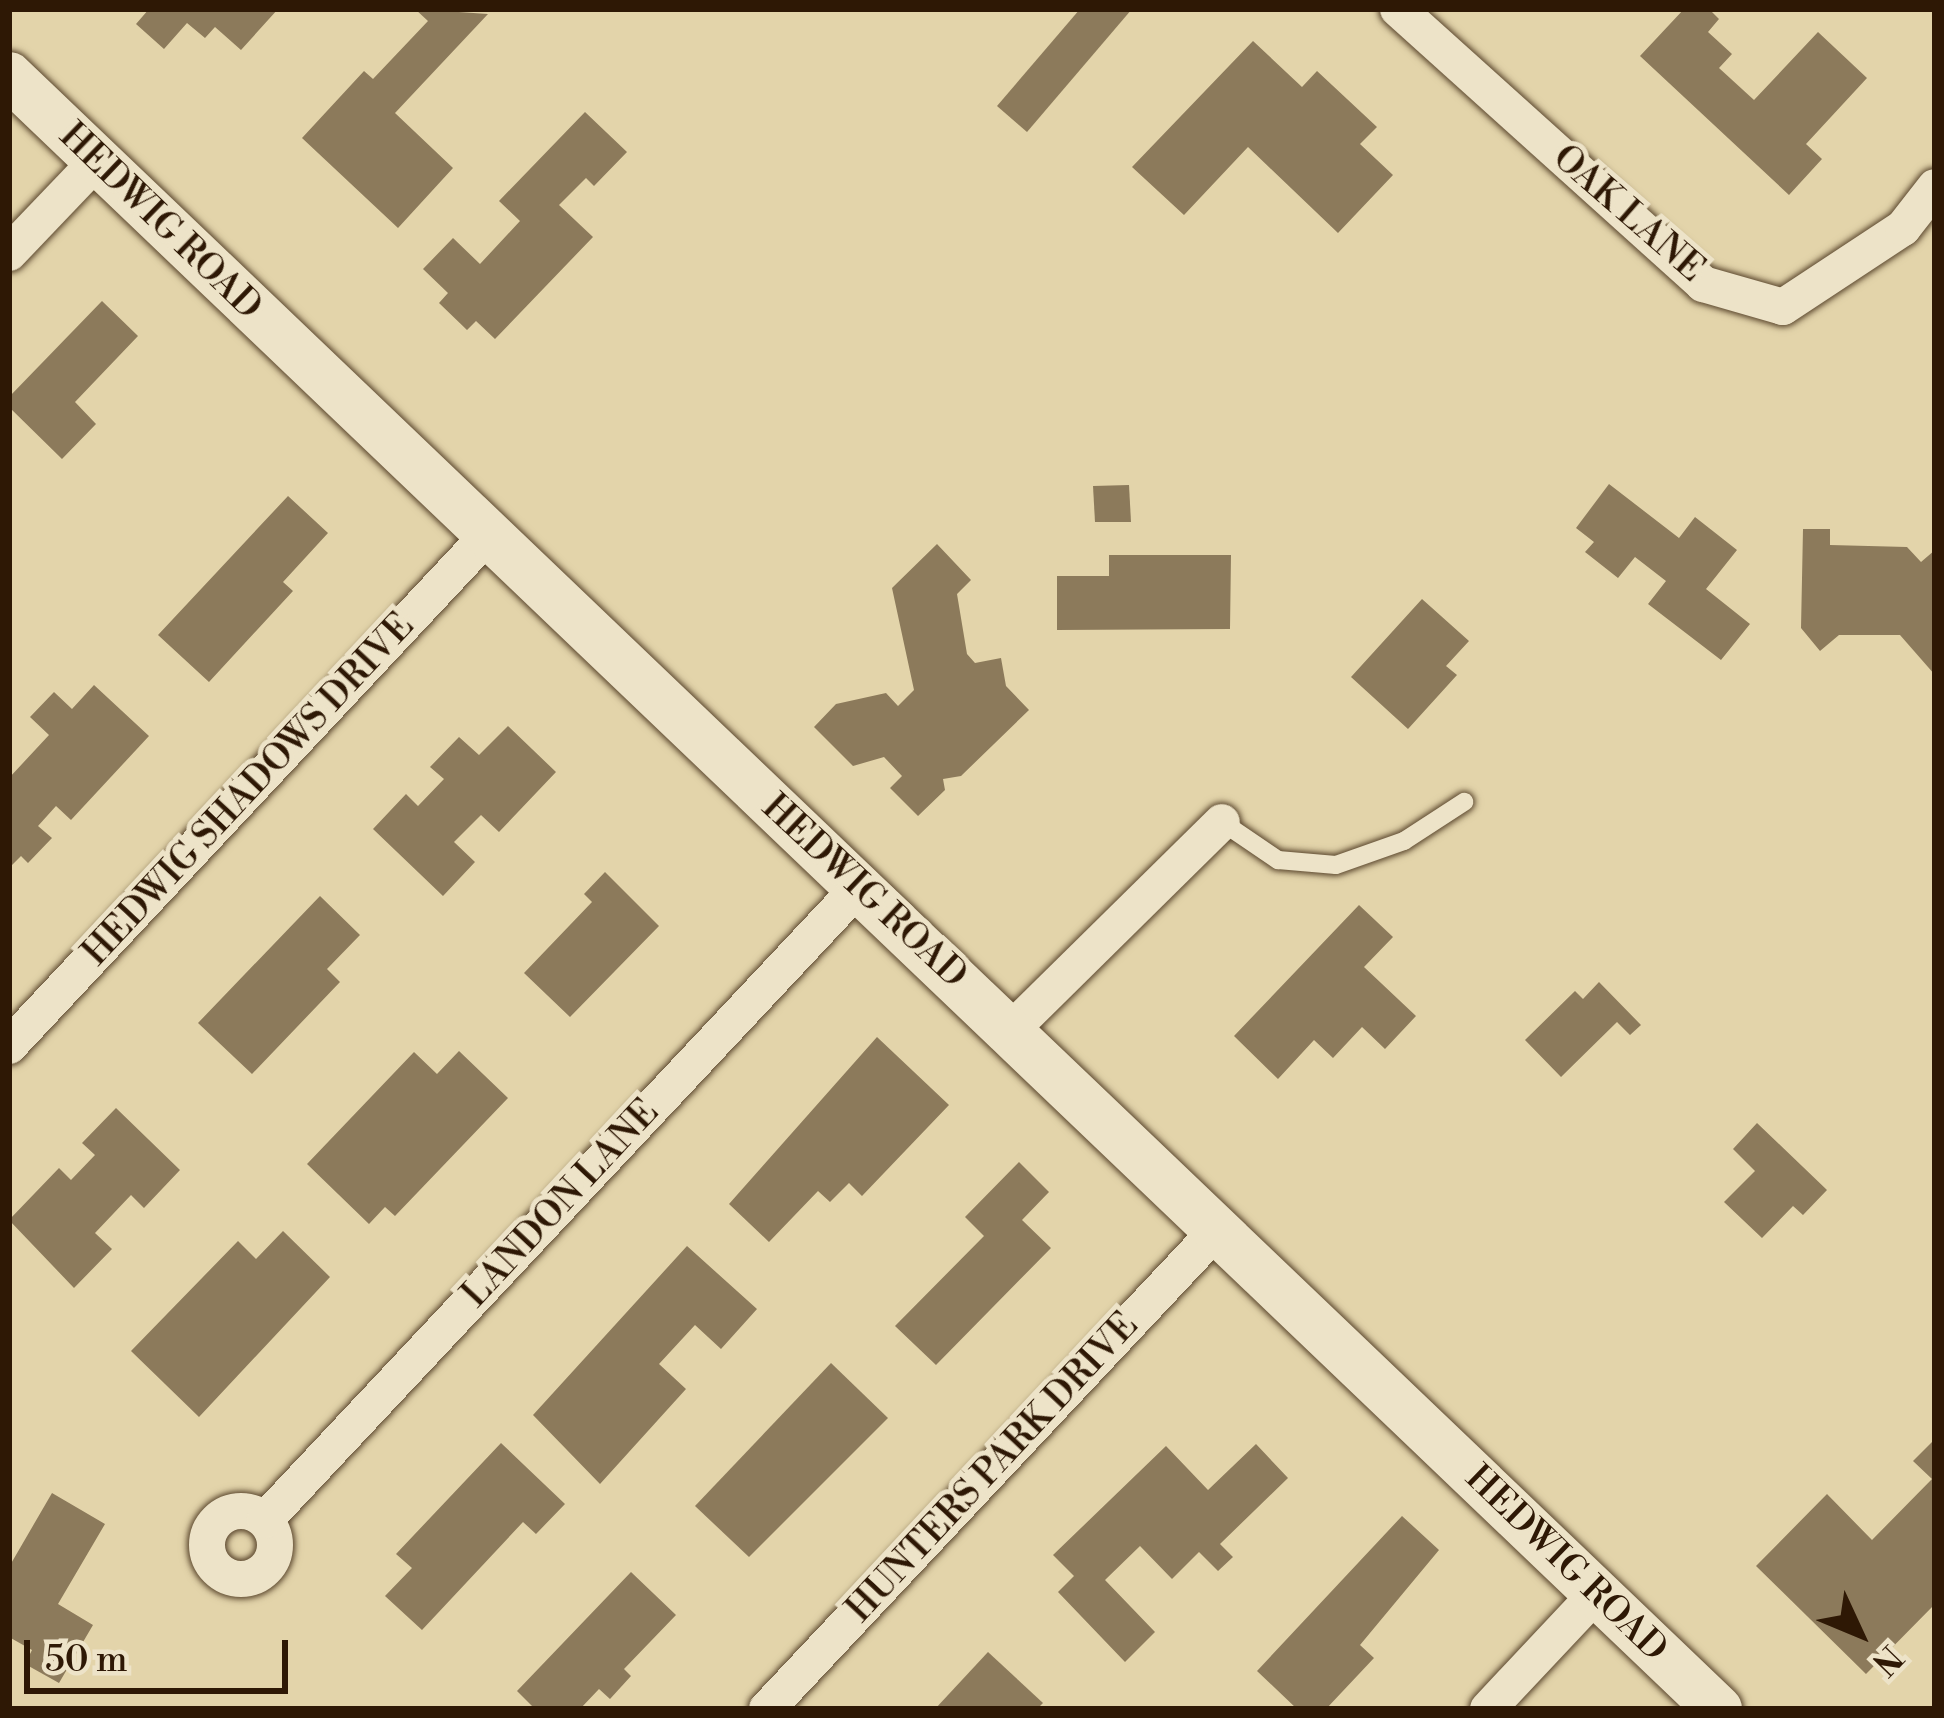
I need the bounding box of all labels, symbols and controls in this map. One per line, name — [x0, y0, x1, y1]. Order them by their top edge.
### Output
street label: HEDWIG ROAD — [50, 115, 270, 329]
street label: OAK LANE — [1544, 137, 1712, 291]
street label: HEDWIG SHADOWS DRIVE — [74, 605, 424, 975]
street label: HEDWIG ROAD — [753, 786, 975, 998]
street label: LANDON LANE — [454, 1091, 668, 1317]
street label: HUNTERS PARK DRIVE — [838, 1304, 1148, 1632]
street label: HEDWIG ROAD — [1456, 1457, 1676, 1671]
north arrow — [1800, 1574, 1920, 1694]
scale bar — [30, 1616, 294, 1690]
text: N — [1862, 1636, 1910, 1683]
text: 50 m — [45, 1638, 128, 1683]

